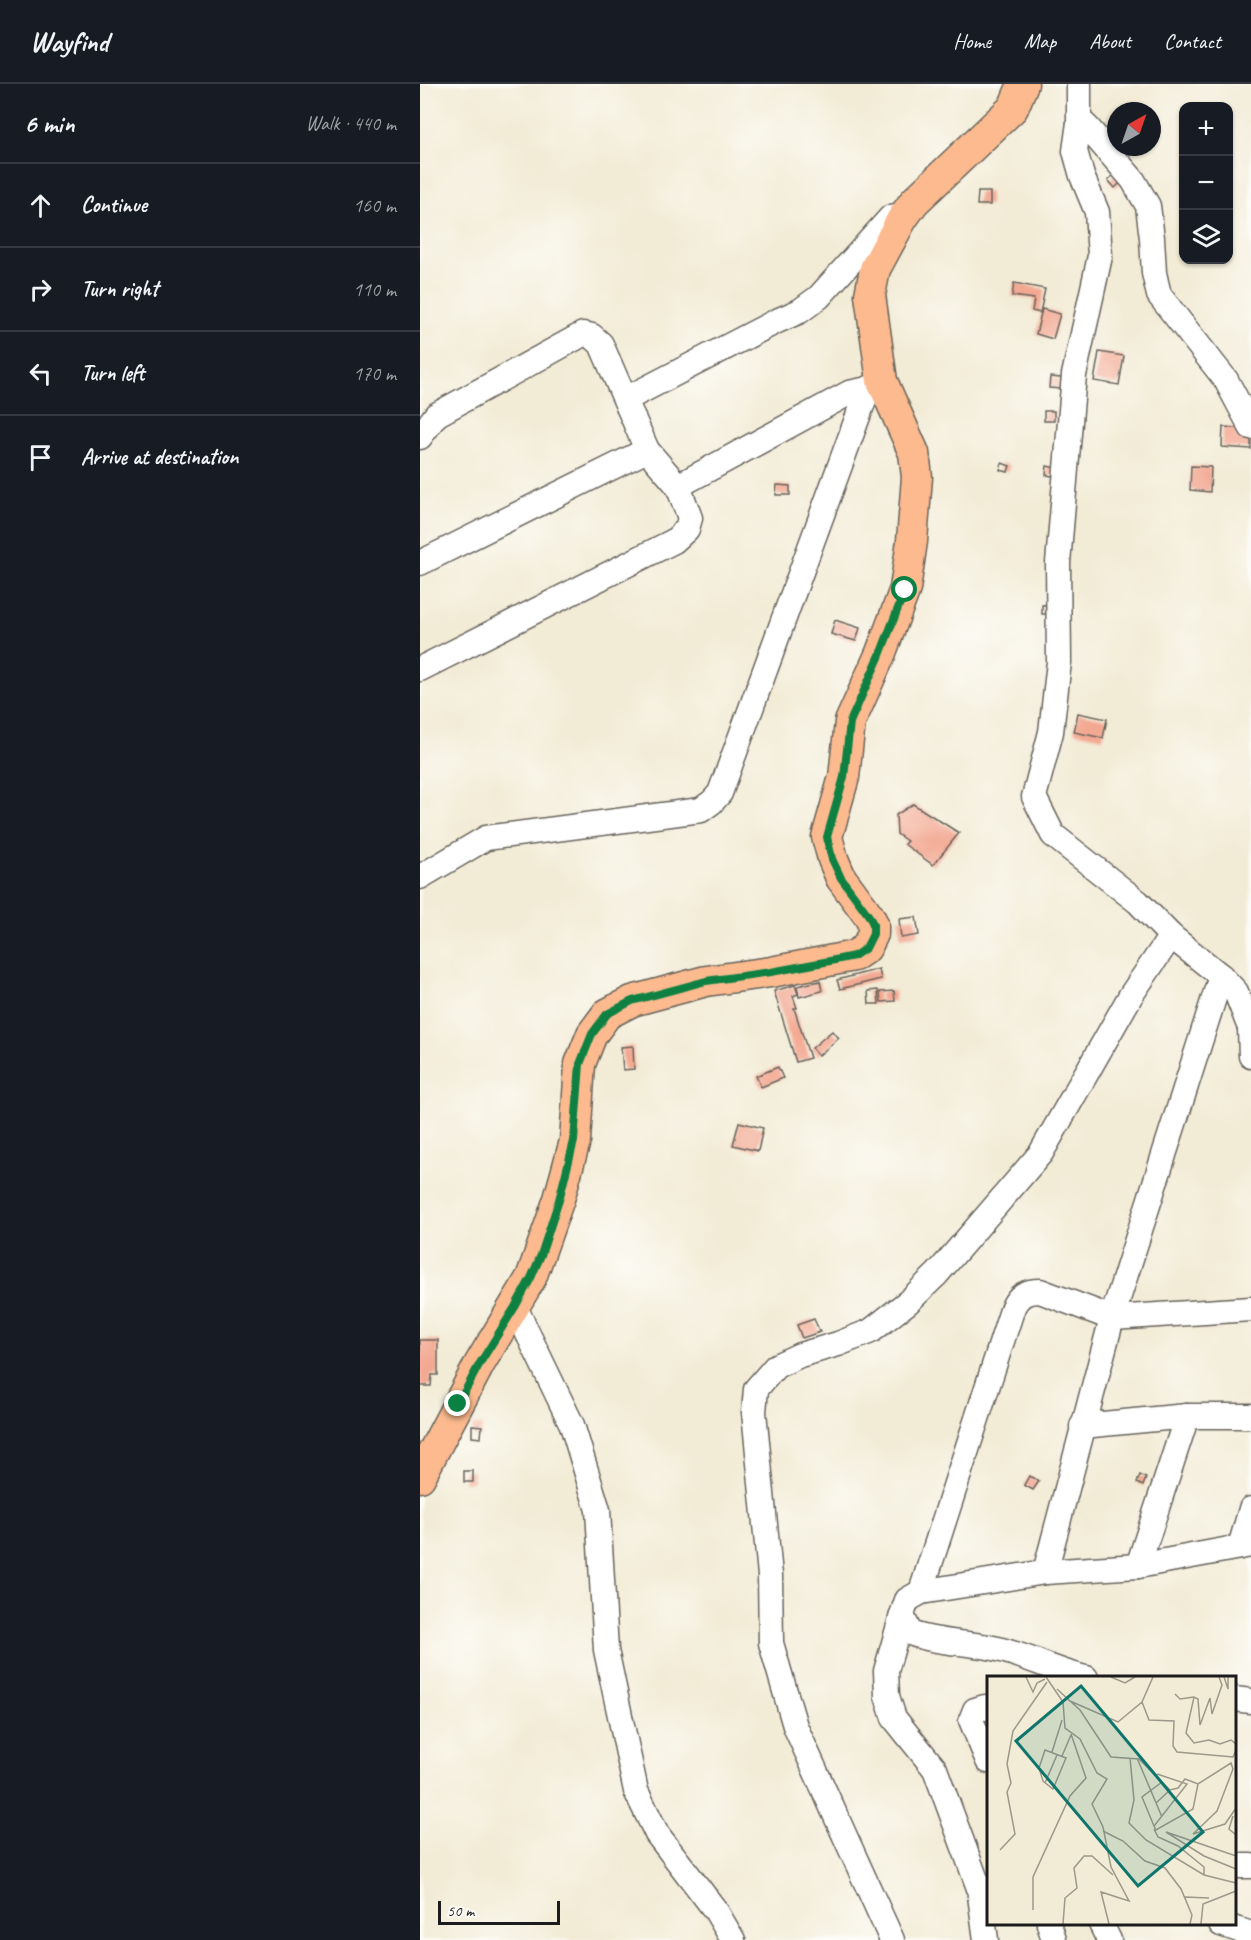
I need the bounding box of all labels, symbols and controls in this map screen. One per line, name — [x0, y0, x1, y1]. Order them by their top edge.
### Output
text: Wayfind — [30, 24, 109, 59]
text: Home — [953, 28, 991, 54]
text: Map — [1024, 28, 1056, 54]
text: About — [1089, 28, 1131, 54]
text: Contact — [1164, 28, 1221, 54]
north arrow — [1107, 102, 1161, 156]
map controls — [1179, 102, 1233, 264]
button: + — [1179, 102, 1233, 156]
text: 6 min — [24, 107, 74, 140]
text: Walk · 440 m — [306, 111, 396, 136]
button: − — [1179, 156, 1233, 210]
icon: ahead — [24, 189, 57, 222]
text: Continue — [81, 191, 147, 219]
text: 160 m — [353, 193, 396, 218]
button: layers — [1179, 210, 1233, 264]
icon: right — [24, 273, 57, 306]
text: Turn right — [81, 275, 158, 303]
text: 110 m — [353, 277, 396, 302]
icon: left — [24, 357, 57, 390]
text: Turn left — [81, 359, 145, 387]
text: 170 m — [353, 361, 396, 386]
icon: arrive — [24, 441, 57, 474]
text: Arrive at destination — [81, 443, 238, 471]
route start — [891, 576, 917, 602]
route end — [444, 1390, 470, 1416]
inset map — [987, 1676, 1236, 1925]
scale bar — [438, 1898, 560, 1926]
text: 50 m — [447, 1901, 474, 1921]

